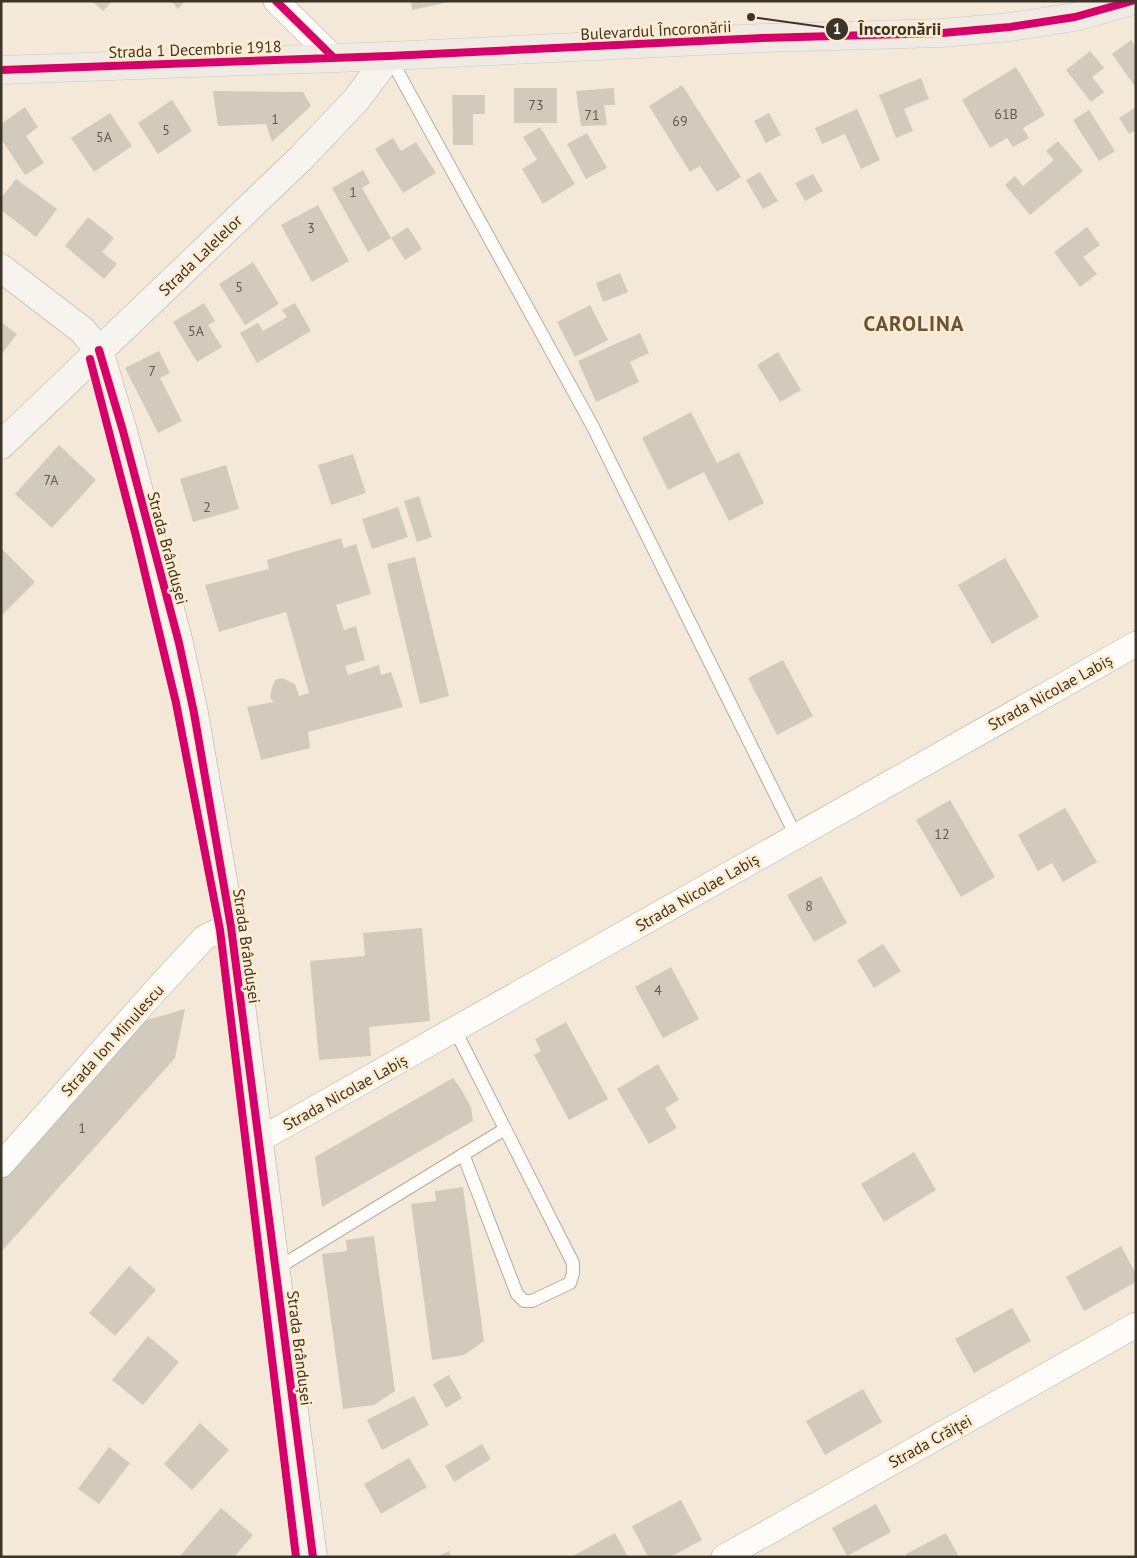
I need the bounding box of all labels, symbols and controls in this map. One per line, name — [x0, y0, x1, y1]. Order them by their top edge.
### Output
callout: Încoronării — [824, 13, 952, 46]
street label: Bulevardul Încoronării — [580, 16, 732, 44]
text: Încoronării — [858, 17, 941, 40]
text: 1 — [833, 19, 841, 38]
street label: Strada 1 Decembrie 1918 — [108, 36, 282, 62]
house number: 73 — [528, 96, 544, 114]
house number: 61B — [994, 105, 1018, 123]
house number: 71 — [584, 106, 600, 124]
house number: 1 — [271, 110, 279, 128]
house number: 69 — [672, 112, 688, 130]
house number: 5 — [162, 121, 170, 139]
house number: 5A — [96, 128, 113, 146]
house number: 1 — [349, 183, 357, 201]
street label: Strada Lalelelor — [154, 210, 246, 300]
house number: 3 — [307, 219, 315, 237]
house number: 5 — [235, 278, 243, 296]
district label: CAROLINA — [864, 310, 964, 337]
house number: 5A — [188, 322, 205, 340]
house number: 7 — [148, 362, 156, 380]
house number: 7A — [43, 471, 59, 489]
street label: Strada Brândușei — [143, 489, 193, 607]
house number: 2 — [203, 498, 211, 516]
street label: Strada Nicolae Labiș — [984, 649, 1116, 734]
house number: 12 — [934, 825, 950, 843]
street label: Strada Nicolae Labiș — [632, 848, 762, 935]
street label: Strada Brândușei — [229, 887, 265, 1005]
house number: 8 — [805, 897, 813, 915]
street label: Strada Ion Minulescu — [56, 980, 168, 1100]
house number: 4 — [654, 981, 662, 999]
street label: Strada Nicolae Labiș — [279, 1049, 411, 1134]
house number: 1 — [78, 1119, 86, 1137]
street label: Strada Brândușei — [283, 1289, 317, 1407]
street label: Strada Crăiței — [885, 1410, 975, 1472]

